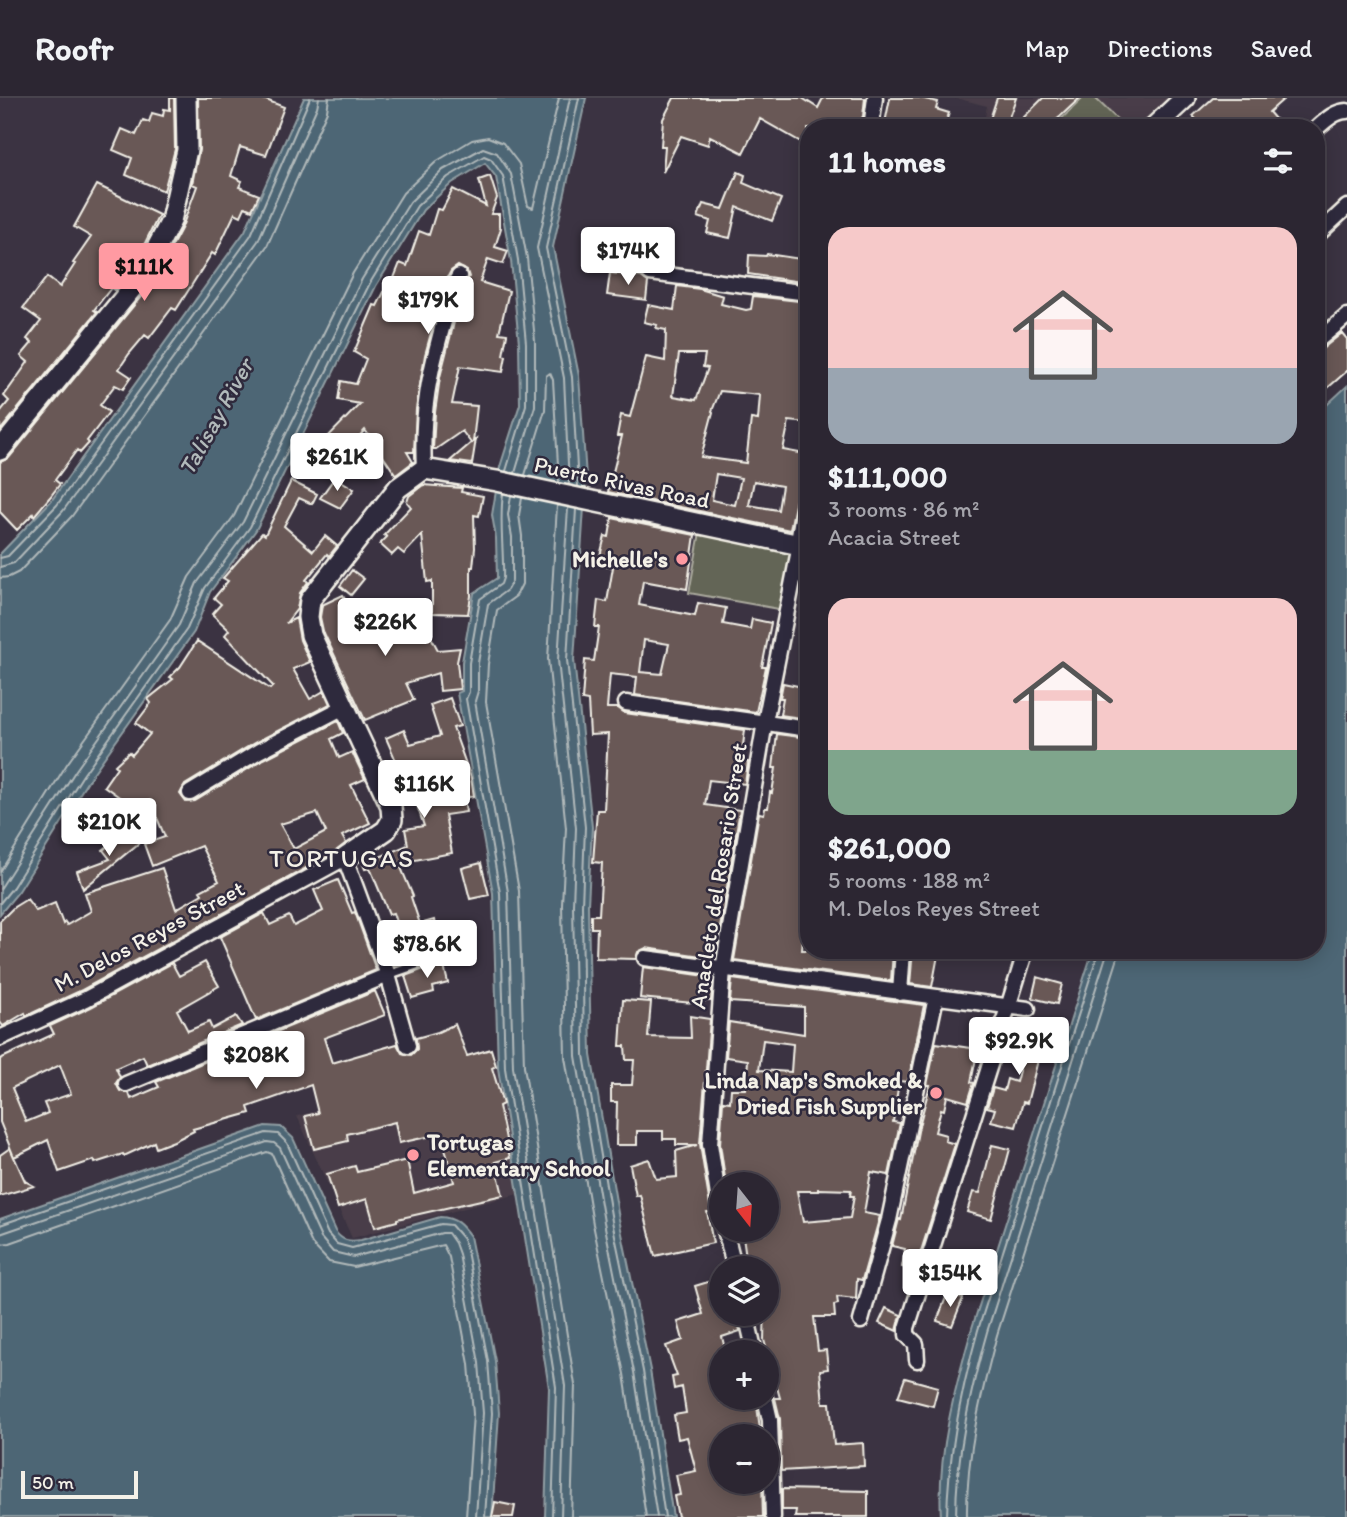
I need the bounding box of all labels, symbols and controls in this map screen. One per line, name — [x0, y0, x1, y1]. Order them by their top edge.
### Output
text: Roofr — [35, 29, 113, 68]
text: Map — [1025, 34, 1069, 63]
text: Directions — [1107, 34, 1213, 63]
text: Saved — [1251, 34, 1312, 63]
icon: filters — [1259, 142, 1297, 180]
text: 11 homes — [828, 143, 946, 180]
pin: $174K — [579, 228, 677, 287]
text: $174K — [597, 236, 659, 264]
pin: $111K — [95, 244, 193, 303]
text: $111K — [115, 252, 173, 280]
icon: home — [1000, 272, 1126, 398]
pin: $179K — [379, 276, 477, 336]
text: $179K — [398, 285, 458, 313]
water label: Talisay River — [172, 351, 261, 480]
pin: $261K — [288, 434, 386, 493]
text: $261K — [306, 442, 368, 470]
street label: Puerto Rivas Road — [532, 450, 712, 514]
text: $111,000 — [828, 458, 948, 495]
text: 3 rooms · 86 m² — [828, 495, 980, 523]
text: Acacia Street — [828, 523, 960, 551]
place label: Michelle's — [572, 545, 668, 573]
marker: Michelle's — [674, 551, 690, 567]
pin: $226K — [336, 598, 434, 658]
text: $226K — [354, 607, 416, 635]
icon: home — [1000, 643, 1126, 769]
street label: Anacleto del Rosario Street — [683, 741, 753, 1011]
pin: $116K — [375, 760, 473, 820]
text: $116K — [394, 769, 454, 797]
pin: $210K — [60, 798, 158, 858]
text: $210K — [77, 807, 141, 835]
text: $261,000 — [828, 829, 951, 866]
district label: TORTUGAS — [269, 842, 415, 874]
text: 5 rooms · 188 m² — [828, 866, 990, 894]
street label: M. Delos Reyes Street — [49, 874, 249, 998]
text: M. Delos Reyes Street — [828, 894, 1040, 922]
pin: $78.6K — [370, 920, 484, 980]
text: $78.6K — [393, 929, 461, 957]
pin: $92.9K — [962, 1018, 1076, 1077]
text: $92.9K — [985, 1026, 1053, 1054]
pin: $208K — [207, 1032, 305, 1091]
text: $208K — [223, 1040, 289, 1068]
place label: Linda Nap's Smoked & Dried Fish Supplier — [705, 1066, 922, 1120]
marker: Linda Nap's Smoked & Dried Fish Supplier — [928, 1085, 944, 1101]
place label: Tortugas Elementary School — [426, 1128, 611, 1182]
marker: Tortugas Elementary School — [405, 1147, 421, 1163]
north arrow — [709, 1172, 779, 1242]
map controls — [709, 1172, 779, 1494]
pin: $154K — [901, 1250, 999, 1309]
button: layers — [709, 1256, 779, 1326]
text: $154K — [919, 1258, 981, 1286]
button: + — [709, 1340, 779, 1410]
button: − — [709, 1424, 779, 1494]
scale bar — [21, 1468, 138, 1500]
text: 50 m — [32, 1471, 74, 1494]

